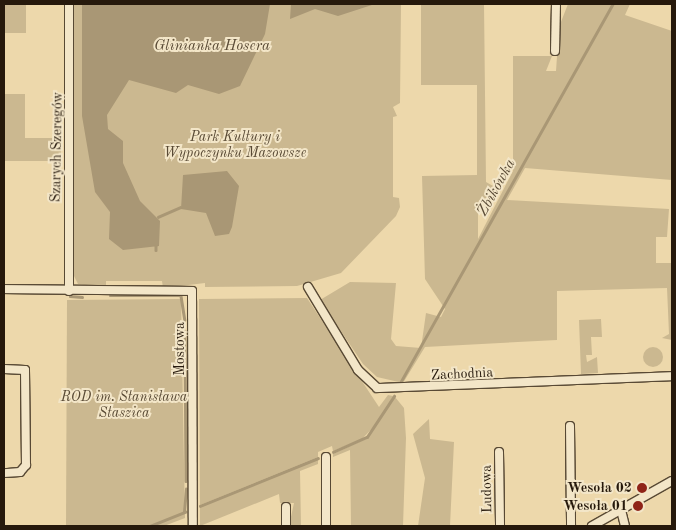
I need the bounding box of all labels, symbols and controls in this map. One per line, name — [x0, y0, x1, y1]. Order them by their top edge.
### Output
water label: Glinianka Hosera — [154, 38, 270, 56]
street label: Szarych Szeregów — [48, 92, 66, 202]
park label: Park Kultury i Wypoczynku Mazowsze — [164, 129, 306, 162]
water label: Żbikówka — [474, 156, 520, 220]
street label: Mostowa — [172, 322, 188, 376]
street label: Zachodnia — [430, 364, 494, 384]
park label: ROD im. Stanisława Staszica — [61, 389, 187, 422]
street label: Ludowa — [478, 465, 496, 513]
place label: Wesoła 02 — [567, 480, 632, 496]
marker: Wesoła 02 — [636, 482, 648, 494]
place label: Wesoła 01 — [563, 498, 628, 514]
marker: Wesoła 01 — [632, 500, 644, 512]

